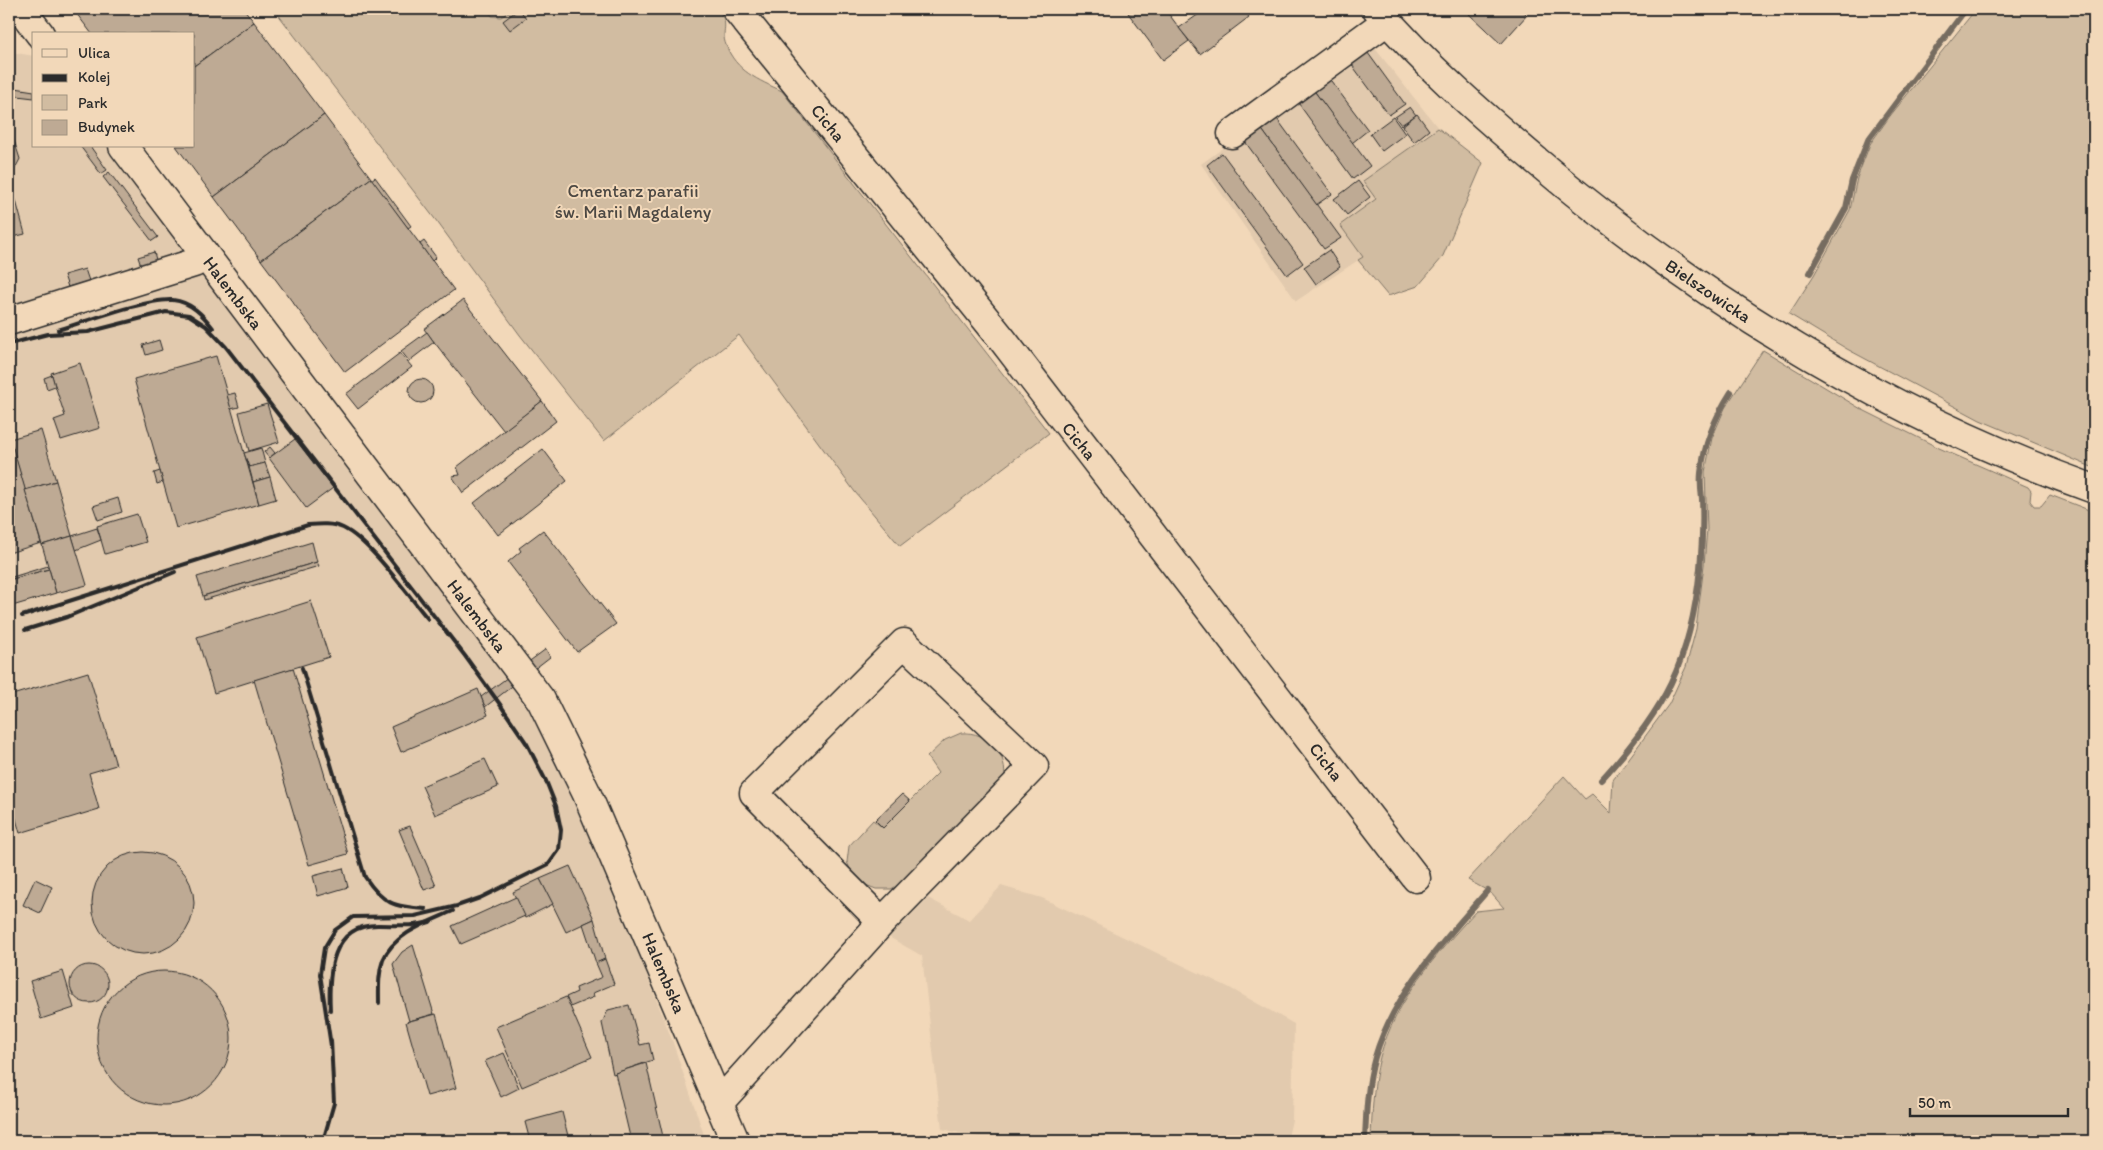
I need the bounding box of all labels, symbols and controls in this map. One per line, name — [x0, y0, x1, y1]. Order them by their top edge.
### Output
legend — [32, 32, 195, 148]
text: Ulica — [78, 44, 111, 62]
text: Kolej — [78, 68, 110, 86]
text: Park — [78, 94, 108, 112]
street label: Cicha — [806, 99, 850, 147]
text: Budynek — [78, 118, 135, 136]
park label: Cmentarz parafii św. Marii Magdaleny — [555, 180, 712, 223]
street label: Halembska — [198, 252, 268, 334]
street label: Bielszowicka — [1661, 254, 1755, 328]
street label: Cicha — [1057, 417, 1101, 465]
street label: Halembska — [442, 575, 512, 657]
street label: Cicha — [1304, 738, 1348, 786]
street label: Halembska — [637, 929, 691, 1017]
scale bar — [1910, 1085, 2068, 1117]
text: 50 m — [1918, 1094, 1951, 1112]

